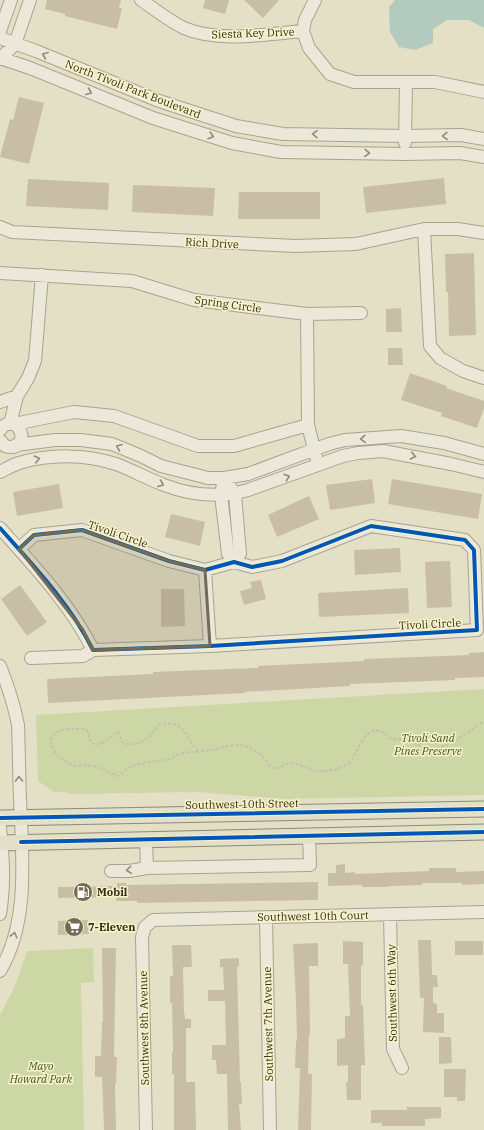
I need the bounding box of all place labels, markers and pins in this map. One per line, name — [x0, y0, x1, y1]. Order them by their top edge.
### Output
fuel station icon: Mobil — [72, 881, 94, 903]
place label: Mobil — [97, 885, 128, 899]
supermarket icon: 7-Eleven — [63, 916, 85, 938]
place label: 7-Eleven — [88, 920, 135, 934]

